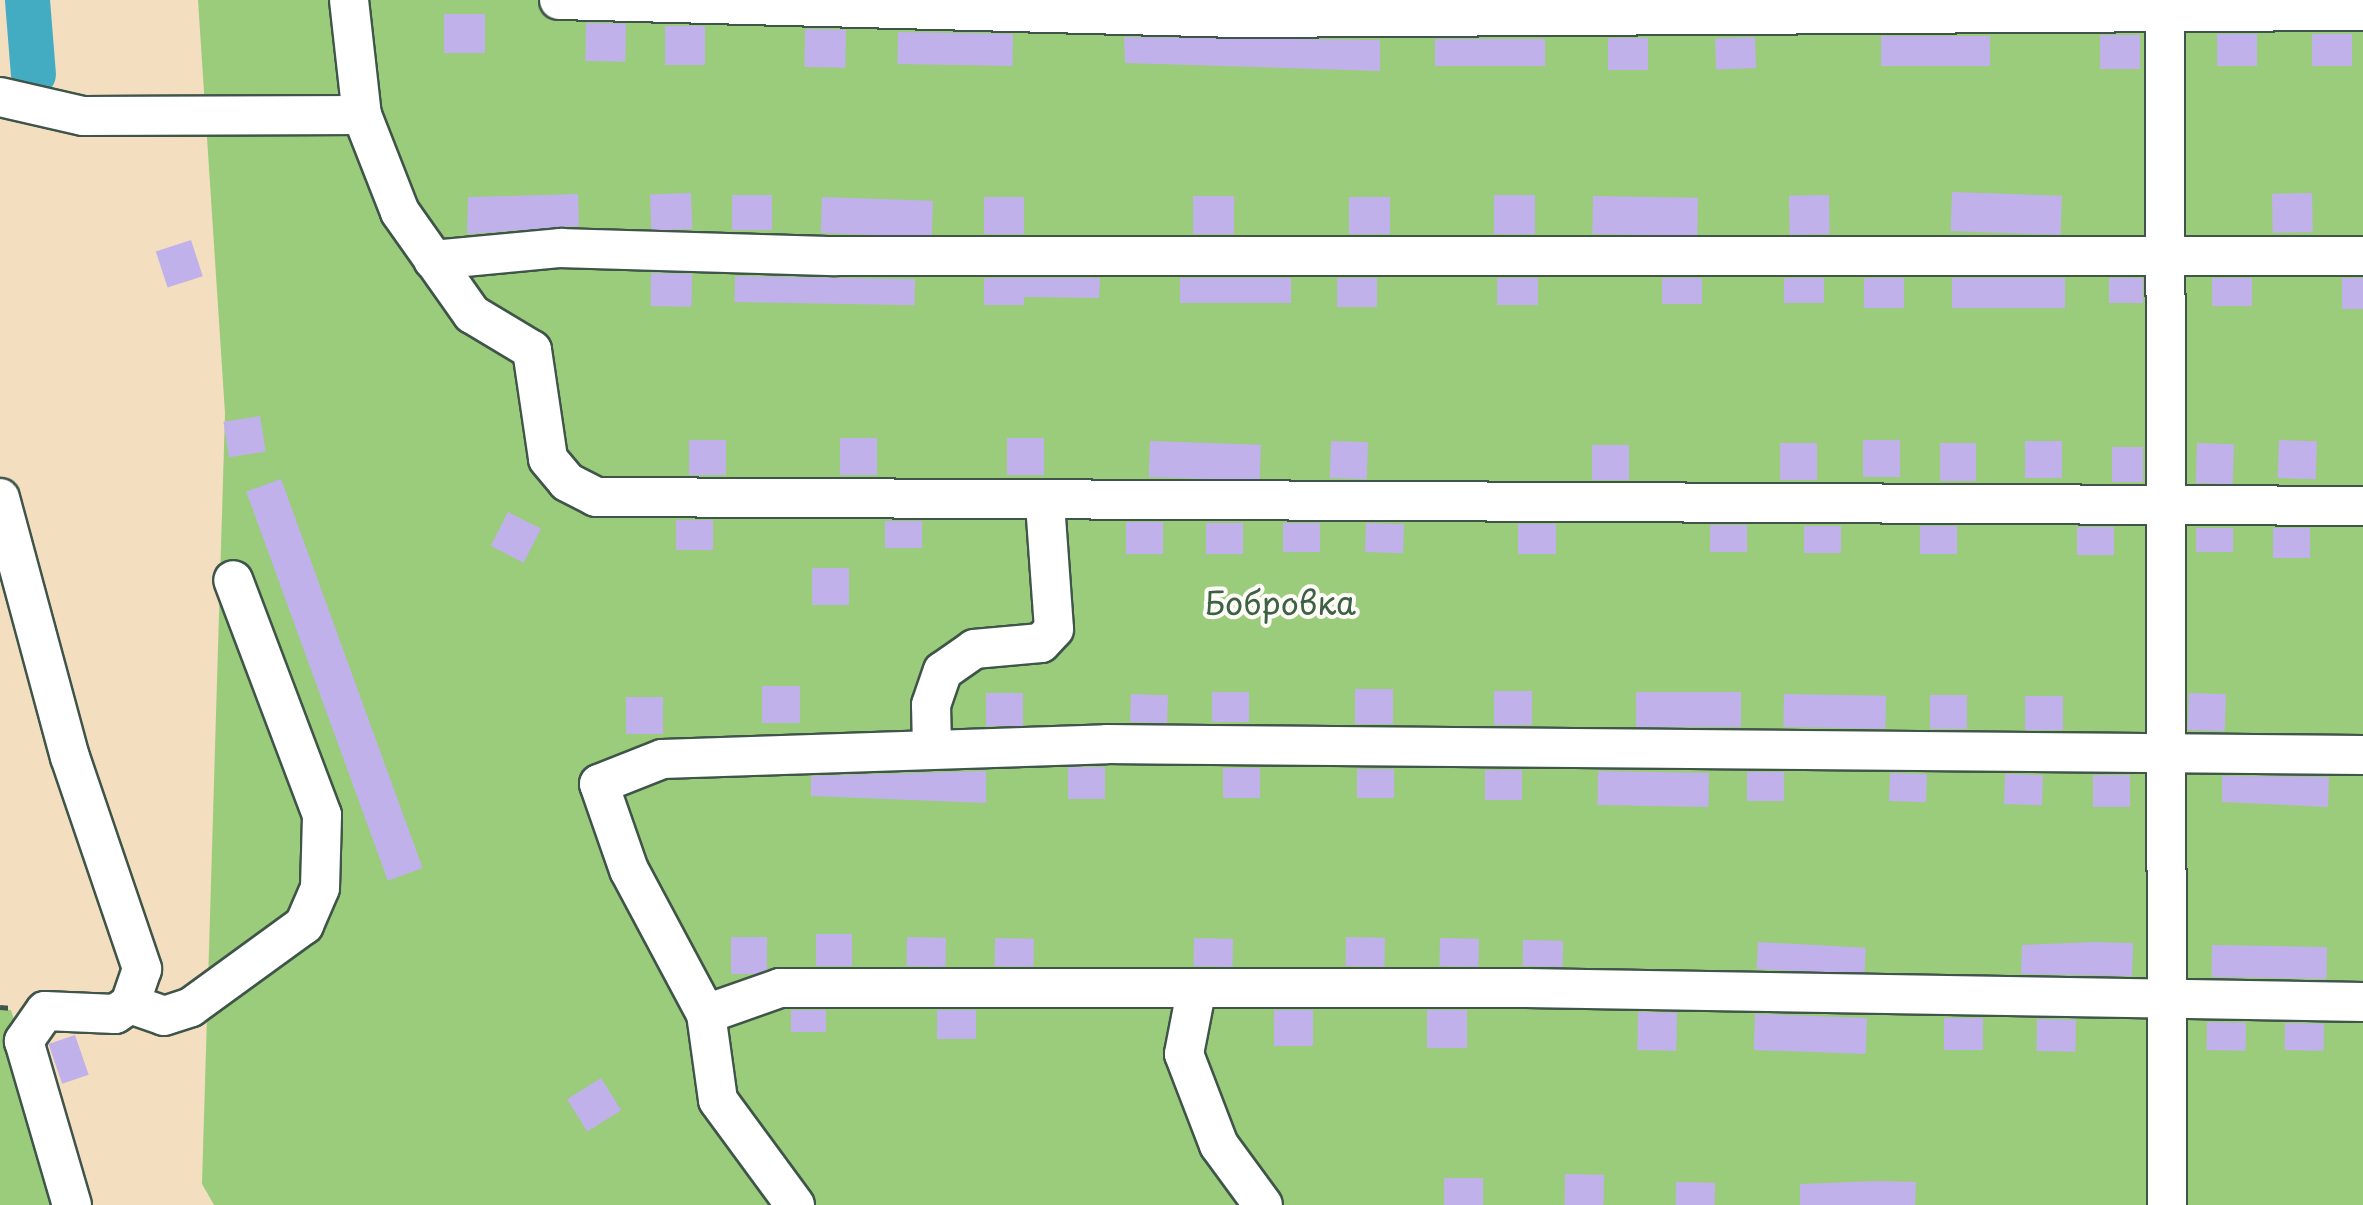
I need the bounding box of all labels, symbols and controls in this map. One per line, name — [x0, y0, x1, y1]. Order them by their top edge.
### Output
park label: Бобровка — [1204, 583, 1356, 621]

